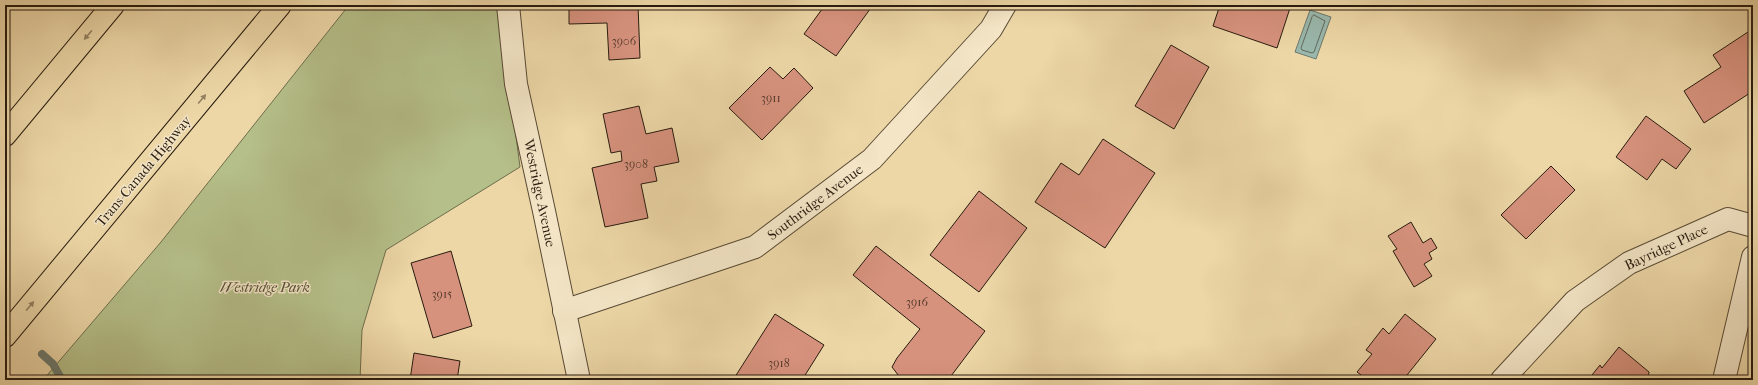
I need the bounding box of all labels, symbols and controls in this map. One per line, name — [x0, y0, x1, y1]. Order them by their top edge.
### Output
one-way arrow — [83, 29, 92, 40]
house number: 3906 — [612, 34, 637, 48]
house number: 3911 — [761, 91, 781, 105]
one-way arrow — [198, 93, 207, 104]
street label: Trans-Canada Highway — [92, 112, 195, 230]
street label: Westridge Avenue — [520, 136, 559, 249]
house number: 3908 — [624, 157, 648, 171]
street label: Southridge Avenue — [764, 161, 866, 244]
street label: Bayridge Place — [1622, 221, 1711, 274]
park label: Westridge Park — [220, 279, 310, 296]
house number: 3915 — [432, 287, 452, 301]
house number: 3916 — [906, 295, 928, 309]
one-way arrow — [25, 301, 34, 312]
house number: 3918 — [768, 356, 790, 370]

